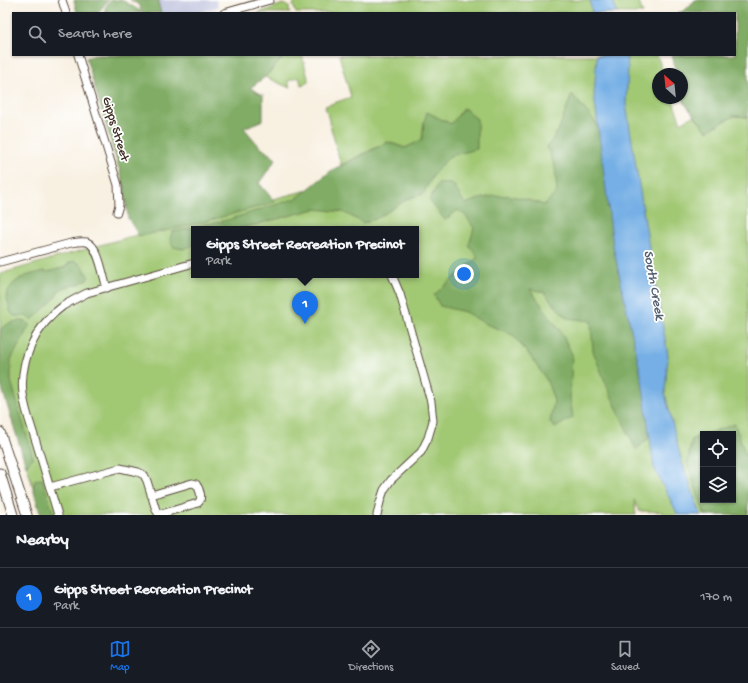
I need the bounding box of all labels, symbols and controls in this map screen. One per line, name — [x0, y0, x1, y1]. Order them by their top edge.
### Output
search box — [12, 12, 736, 56]
icon: search — [26, 23, 48, 45]
text: Search here — [58, 25, 132, 43]
north arrow — [652, 68, 688, 104]
street label: Gipps Street — [98, 95, 132, 165]
popup — [191, 226, 419, 278]
text: Gipps Street Recreation Precinct — [206, 236, 404, 254]
water label: South Creek — [639, 249, 668, 323]
text: Park — [206, 254, 231, 269]
your location — [454, 264, 474, 284]
pin: 1 — [292, 291, 318, 324]
map controls — [700, 431, 736, 503]
button: locate — [700, 431, 736, 467]
button: layers — [700, 467, 736, 503]
text: Nearby — [16, 531, 69, 551]
text: Gipps Street Recreation Precinct — [54, 581, 252, 599]
text: 1 — [26, 590, 32, 605]
text: 170 m — [700, 590, 732, 605]
text: Park — [54, 599, 79, 614]
tab: Map — [109, 638, 131, 674]
tab: Directions — [349, 638, 393, 674]
tab: Saved — [611, 638, 639, 674]

